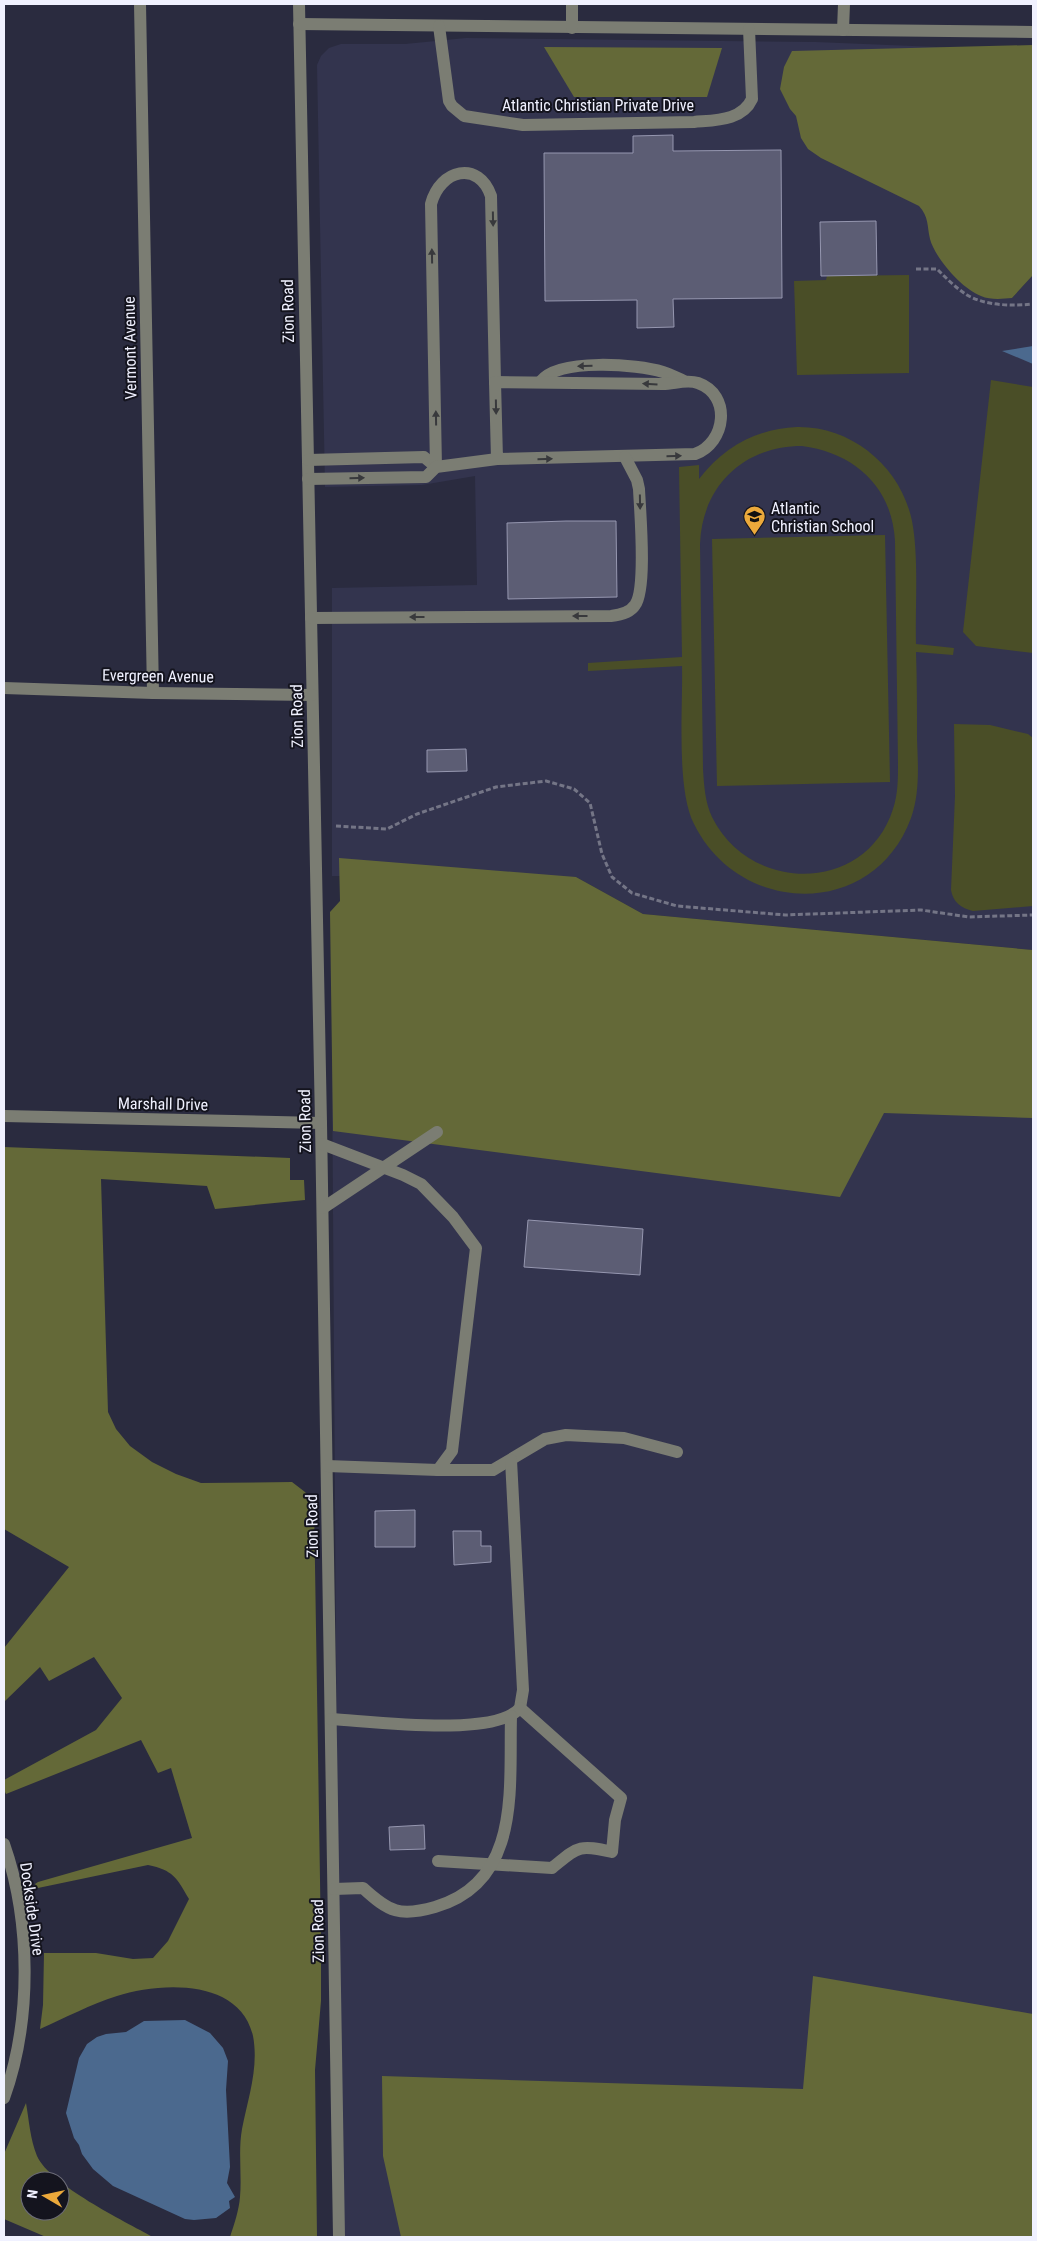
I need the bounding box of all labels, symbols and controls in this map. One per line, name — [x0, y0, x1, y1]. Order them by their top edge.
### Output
street label: Atlantic Christian Private Drive — [502, 96, 694, 115]
one-way arrow — [489, 212, 497, 228]
one-way arrow — [428, 247, 436, 263]
street label: Zion Road — [278, 279, 298, 343]
street label: Vermont Avenue — [120, 296, 140, 400]
one-way arrow — [577, 363, 593, 371]
one-way arrow — [642, 379, 658, 387]
one-way arrow — [492, 399, 500, 415]
one-way arrow — [431, 410, 439, 426]
one-way arrow — [666, 452, 682, 460]
one-way arrow — [538, 454, 554, 462]
one-way arrow — [349, 474, 365, 482]
one-way arrow — [636, 495, 644, 511]
place label: Atlantic Christian School — [771, 499, 874, 536]
school or university icon: Atlantic Christian School — [743, 505, 767, 536]
one-way arrow — [572, 612, 588, 620]
one-way arrow — [409, 613, 425, 621]
street label: Evergreen Avenue — [102, 666, 214, 686]
street label: Zion Road — [287, 684, 307, 748]
street label: Zion Road — [295, 1089, 315, 1153]
street label: Marshall Drive — [118, 1094, 208, 1114]
street label: Zion Road — [302, 1494, 322, 1558]
street label: Dockside Drive — [16, 1861, 48, 1957]
street label: Zion Road — [308, 1899, 328, 1963]
north arrow — [20, 2171, 70, 2221]
text: N — [24, 2188, 41, 2199]

